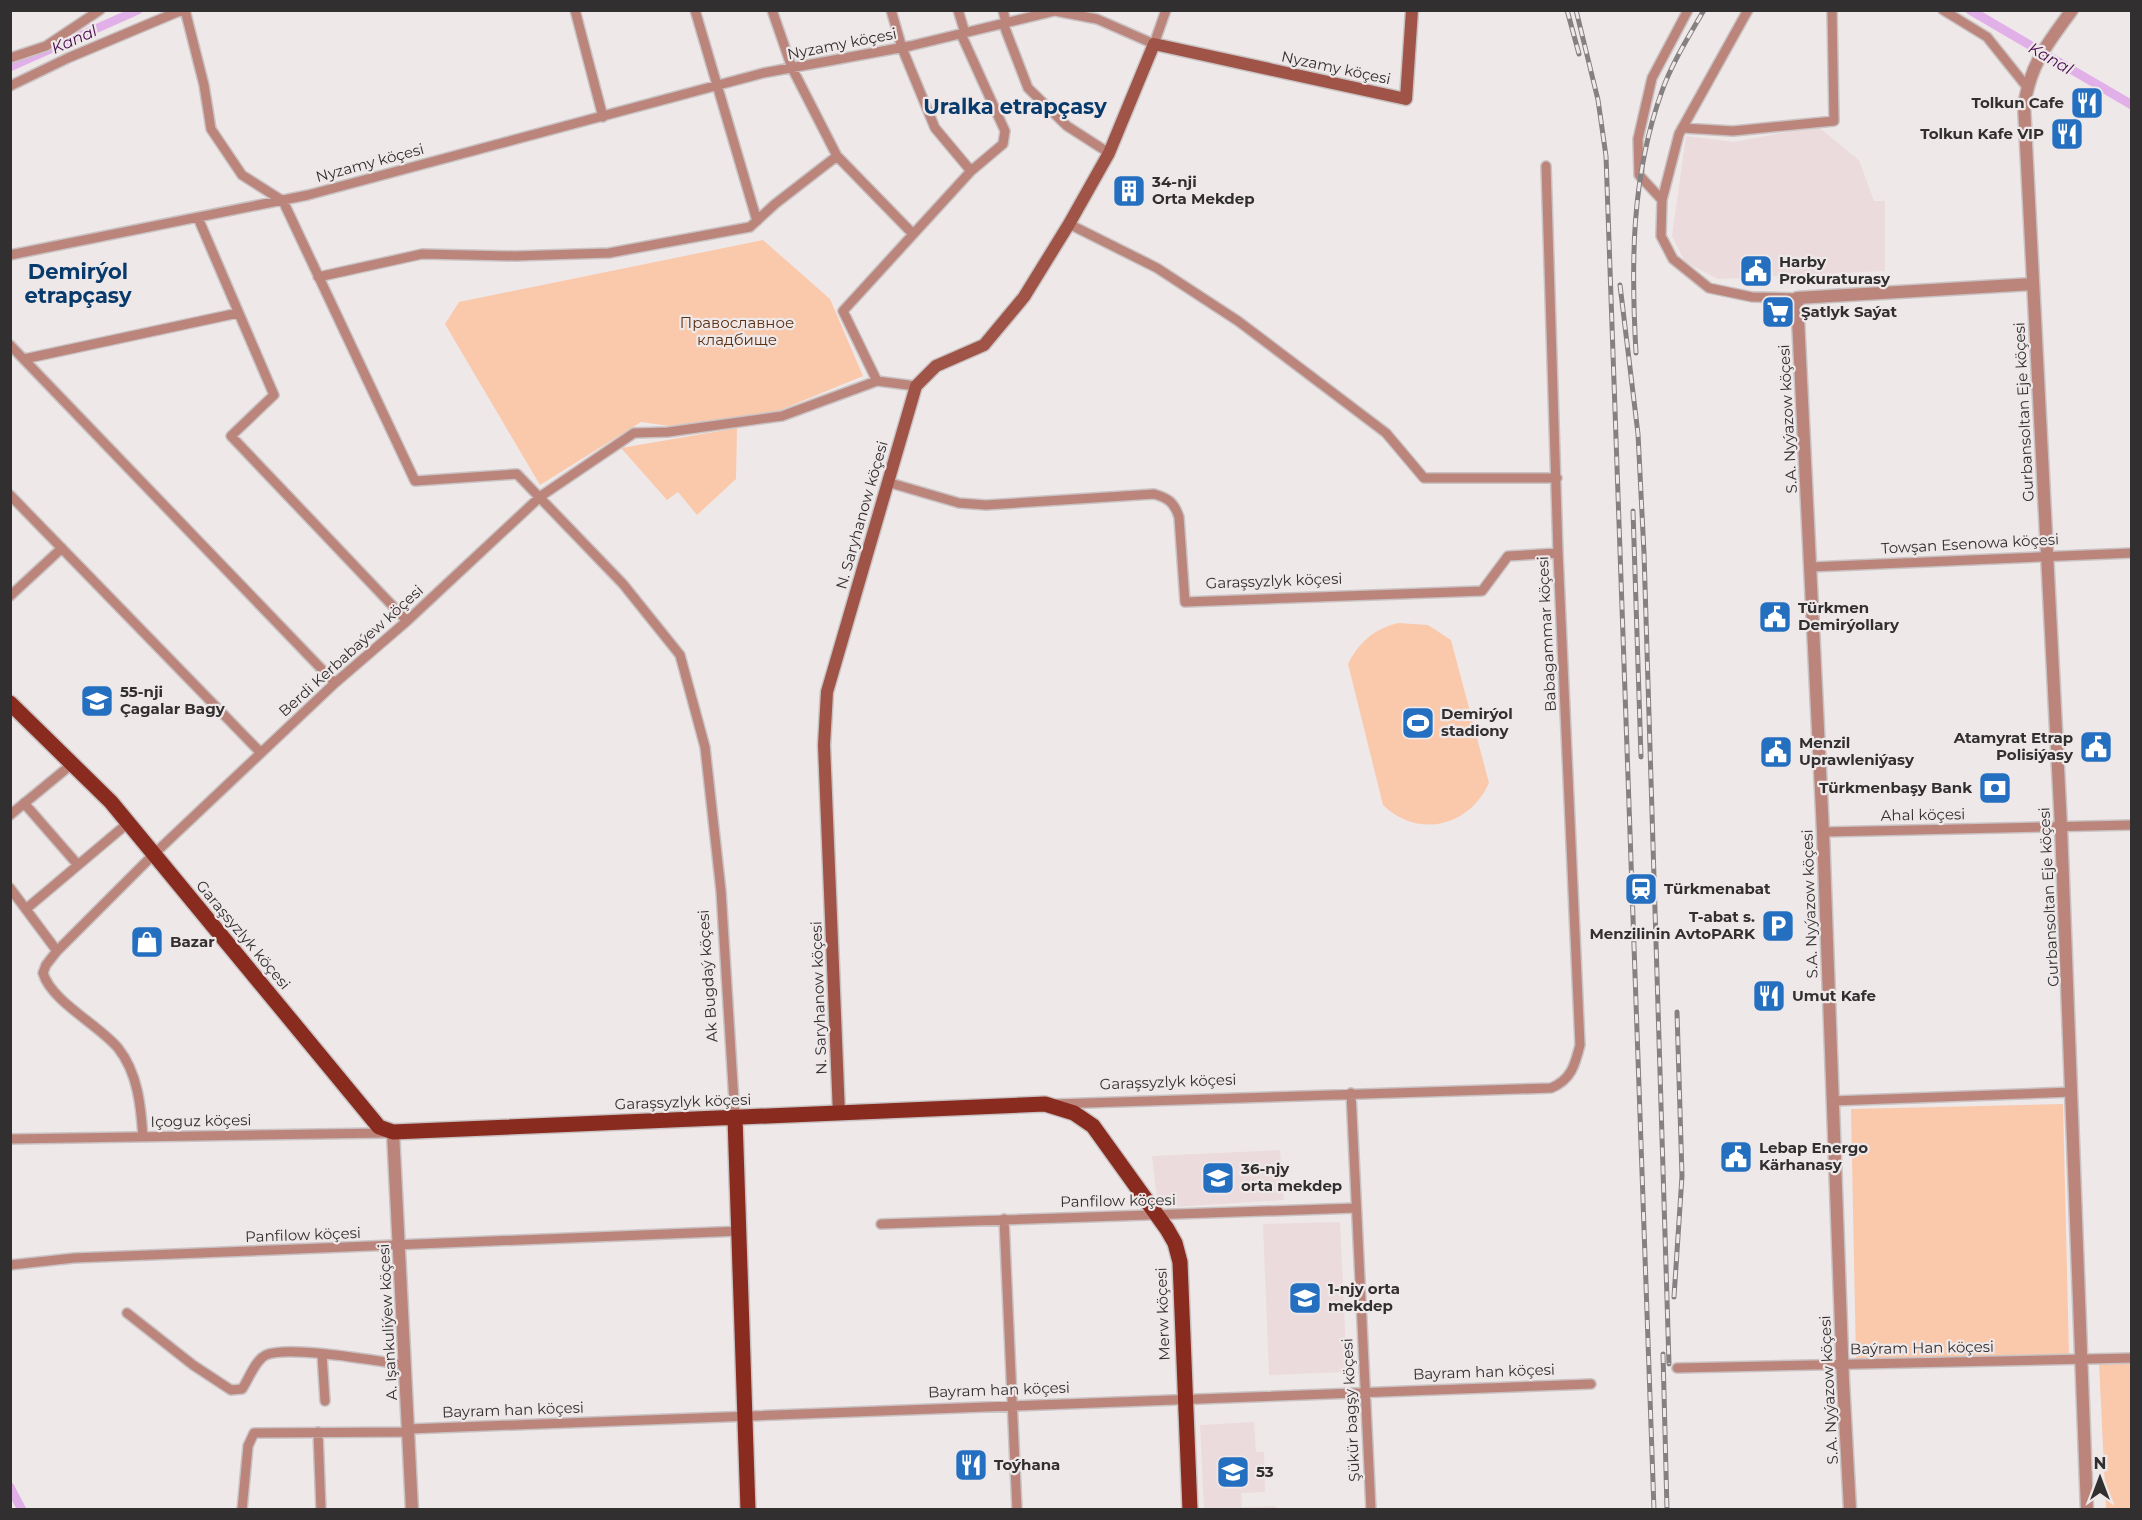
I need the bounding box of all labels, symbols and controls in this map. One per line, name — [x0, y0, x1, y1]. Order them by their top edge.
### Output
water label: Kanal — [48, 21, 101, 58]
street label: Nyzamy köçesi — [786, 24, 898, 63]
water label: Kanal — [2025, 38, 2077, 79]
street label: Nyzamy köçesi — [1280, 47, 1392, 88]
restaurant icon: Tolkun Cafe — [2069, 85, 2105, 121]
place label: Tolkun Cafe — [1971, 93, 2064, 112]
district label: Uralka etrapçasy — [923, 94, 1107, 119]
restaurant icon: Tolkun Kafe VIP — [2049, 116, 2085, 152]
place label: Tolkun Kafe VIP — [1920, 124, 2044, 143]
street label: Nyzamy köçesi — [314, 139, 426, 186]
place label: 34-nji Orta Mekdep — [1151, 172, 1255, 208]
building icon: 34-nji Orta Mekdep — [1111, 173, 1147, 209]
place label: Harby Prokuraturasy — [1779, 252, 1891, 288]
public building icon: Harby Prokuraturasy — [1738, 253, 1774, 289]
district label: Demirýol etrapçasy — [24, 259, 132, 308]
supermarket icon: Şatlyk Saýat — [1760, 294, 1796, 330]
place label: Şatlyk Saýat — [1801, 302, 1897, 321]
park label: Православное кладбище — [680, 313, 794, 349]
street label: Gurbansoltan Eje köçesi — [2009, 322, 2038, 502]
street label: S.A. Nyýazow köçesi — [1774, 344, 1801, 494]
street label: N. Saryhanow köçesi — [831, 438, 892, 591]
street label: Towşan Esenowa köçesi — [1880, 529, 2060, 558]
street label: Babagammar köçesi — [1533, 556, 1560, 712]
street label: Garaşsyzlyk köçesi — [1205, 569, 1343, 592]
street label: Berdi Kerbabaýew köçesi — [274, 581, 427, 721]
place label: Türkmen Demirýollary — [1798, 598, 1900, 634]
public building icon: Türkmen Demirýollary — [1757, 599, 1793, 635]
place label: 55-nji Çagalar Bagy — [120, 682, 226, 718]
school or university icon: 55-nji Çagalar Bagy — [79, 683, 115, 719]
place label: Demirýol stadiony — [1441, 704, 1513, 740]
sports icon: Demirýol stadiony — [1400, 705, 1436, 741]
place label: Atamyrat Etrap Polisiýasy — [1953, 728, 2074, 764]
public building icon: Atamyrat Etrap Polisiýasy — [2078, 729, 2114, 765]
place label: Menzil Uprawleniýasy — [1799, 733, 1915, 769]
public building icon: Menzil Uprawleniýasy — [1758, 734, 1794, 770]
bank icon: Türkmenbaşy Bank — [1977, 770, 2013, 806]
place label: Türkmenbaşy Bank — [1819, 778, 1972, 797]
street label: Ahal köçesi — [1881, 804, 1965, 825]
street label: Gurbansoltan Eje köçesi — [2034, 807, 2063, 987]
street label: S.A. Nyýazow köçesi — [1797, 829, 1822, 979]
station icon: Türkmenabat — [1623, 871, 1659, 907]
street label: Garaşsyzlyk köçesi — [192, 876, 295, 993]
place label: Türkmenabat — [1664, 879, 1771, 898]
place label: T-abat s. Menzilinin AvtoPARK — [1590, 907, 1756, 943]
parking icon: T-abat s. Menzilinin AvtoPARK — [1760, 908, 1796, 944]
street label: Ak Bugdaý köçesi — [693, 909, 722, 1043]
street label: N. Saryhanow köçesi — [806, 921, 831, 1075]
shop icon: Bazar — [129, 924, 165, 960]
place label: Bazar — [170, 932, 215, 951]
restaurant icon: Umut Kafe — [1751, 978, 1787, 1014]
place label: Umut Kafe — [1792, 986, 1876, 1005]
street label: Garaşsyzlyk köçesi — [1099, 1070, 1237, 1093]
street label: Garaşsyzlyk köçesi — [614, 1090, 752, 1113]
street label: Içoguz köçesi — [150, 1110, 252, 1131]
place label: Lebap Energo Kärhanasy — [1759, 1138, 1868, 1174]
public building icon: Lebap Energo Kärhanasy — [1718, 1139, 1754, 1175]
place label: 36-njy orta mekdep — [1240, 1159, 1342, 1195]
school or university icon: 36-njy orta mekdep — [1200, 1160, 1236, 1196]
street label: Panfilow köçesi — [1060, 1190, 1176, 1211]
street label: Panfilow köçesi — [245, 1223, 361, 1246]
street label: A. Işankuliýew köçesi — [374, 1243, 401, 1401]
street label: Merw köçesi — [1151, 1267, 1174, 1361]
place label: 1-njy orta mekdep — [1328, 1279, 1400, 1315]
school or university icon: 1-njy orta mekdep — [1287, 1280, 1323, 1316]
street label: S.A. Nyýazow köçesi — [1815, 1315, 1842, 1465]
street label: Baýram Han köçesi — [1850, 1337, 1994, 1358]
street label: Şükür bagşy köçesi — [1337, 1338, 1364, 1482]
street label: Bayram han köçesi — [1413, 1360, 1555, 1383]
street label: Bayram han köçesi — [928, 1378, 1070, 1401]
street label: Bayram han köçesi — [442, 1398, 584, 1421]
restaurant icon: Toýhana — [953, 1447, 989, 1483]
north arrow — [2070, 1448, 2130, 1508]
school or university icon: 53 — [1215, 1454, 1251, 1490]
text: N — [2094, 1454, 2106, 1473]
place label: Toýhana — [994, 1455, 1060, 1474]
place label: 53 — [1256, 1462, 1274, 1481]

